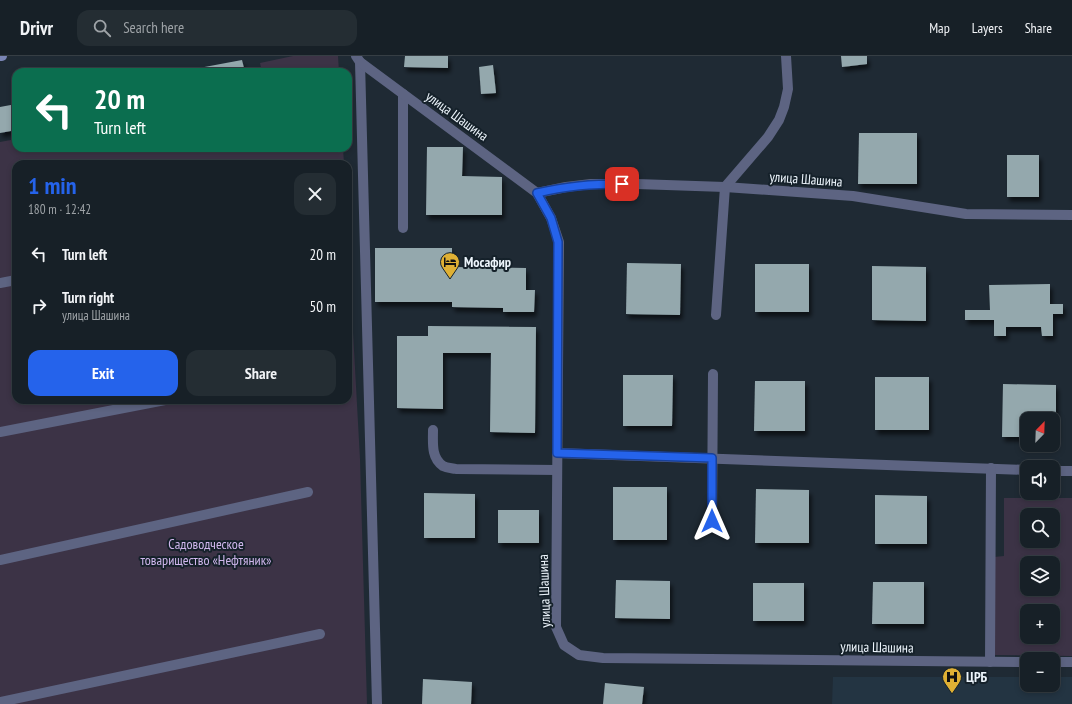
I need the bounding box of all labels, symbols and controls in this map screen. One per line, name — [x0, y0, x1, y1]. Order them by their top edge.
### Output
search box — [77, 10, 357, 46]
text: Drivr — [20, 16, 53, 40]
icon: search — [91, 17, 113, 39]
text: Search here — [123, 18, 184, 37]
text: Map — [929, 19, 950, 37]
text: Layers — [972, 19, 1003, 37]
text: Share — [1025, 19, 1052, 37]
text: 20 m — [94, 80, 145, 117]
icon: left — [28, 84, 80, 136]
street label: улица Шашина — [422, 87, 492, 145]
text: Turn left — [94, 116, 146, 139]
pin — [605, 167, 639, 201]
street label: улица Шашина — [769, 167, 843, 191]
text: 1 min — [28, 170, 76, 201]
button: close — [294, 173, 336, 215]
icon: arrive — [611, 173, 633, 195]
text: 180 m · 12:42 — [28, 201, 91, 218]
icon: left — [28, 243, 50, 265]
text: Turn left — [62, 245, 107, 264]
text: 20 m — [310, 245, 336, 264]
hotel icon: Мосафир — [439, 251, 461, 279]
place label: Мосафир — [464, 253, 511, 271]
text: Turn right — [62, 288, 114, 307]
icon: right — [28, 295, 50, 317]
text: 50 m — [310, 297, 336, 316]
text: улица Шашина — [62, 307, 130, 324]
button: Exit — [28, 350, 178, 396]
button: Share — [186, 350, 336, 396]
north arrow — [1020, 412, 1060, 452]
map controls — [1020, 412, 1060, 692]
button: sound — [1020, 460, 1060, 500]
position arrow — [691, 500, 733, 542]
button: search — [1020, 508, 1060, 548]
park label: Садоводческое товарищество «Нефтяник» — [140, 535, 272, 569]
street label: улица Шашина — [534, 554, 554, 628]
button: layers — [1020, 556, 1060, 596]
button: + — [1020, 604, 1060, 644]
street label: улица Шашина — [840, 637, 914, 657]
button: − — [1020, 652, 1060, 692]
hospital icon: ЦРБ — [941, 666, 963, 694]
place label: ЦРБ — [966, 668, 988, 686]

